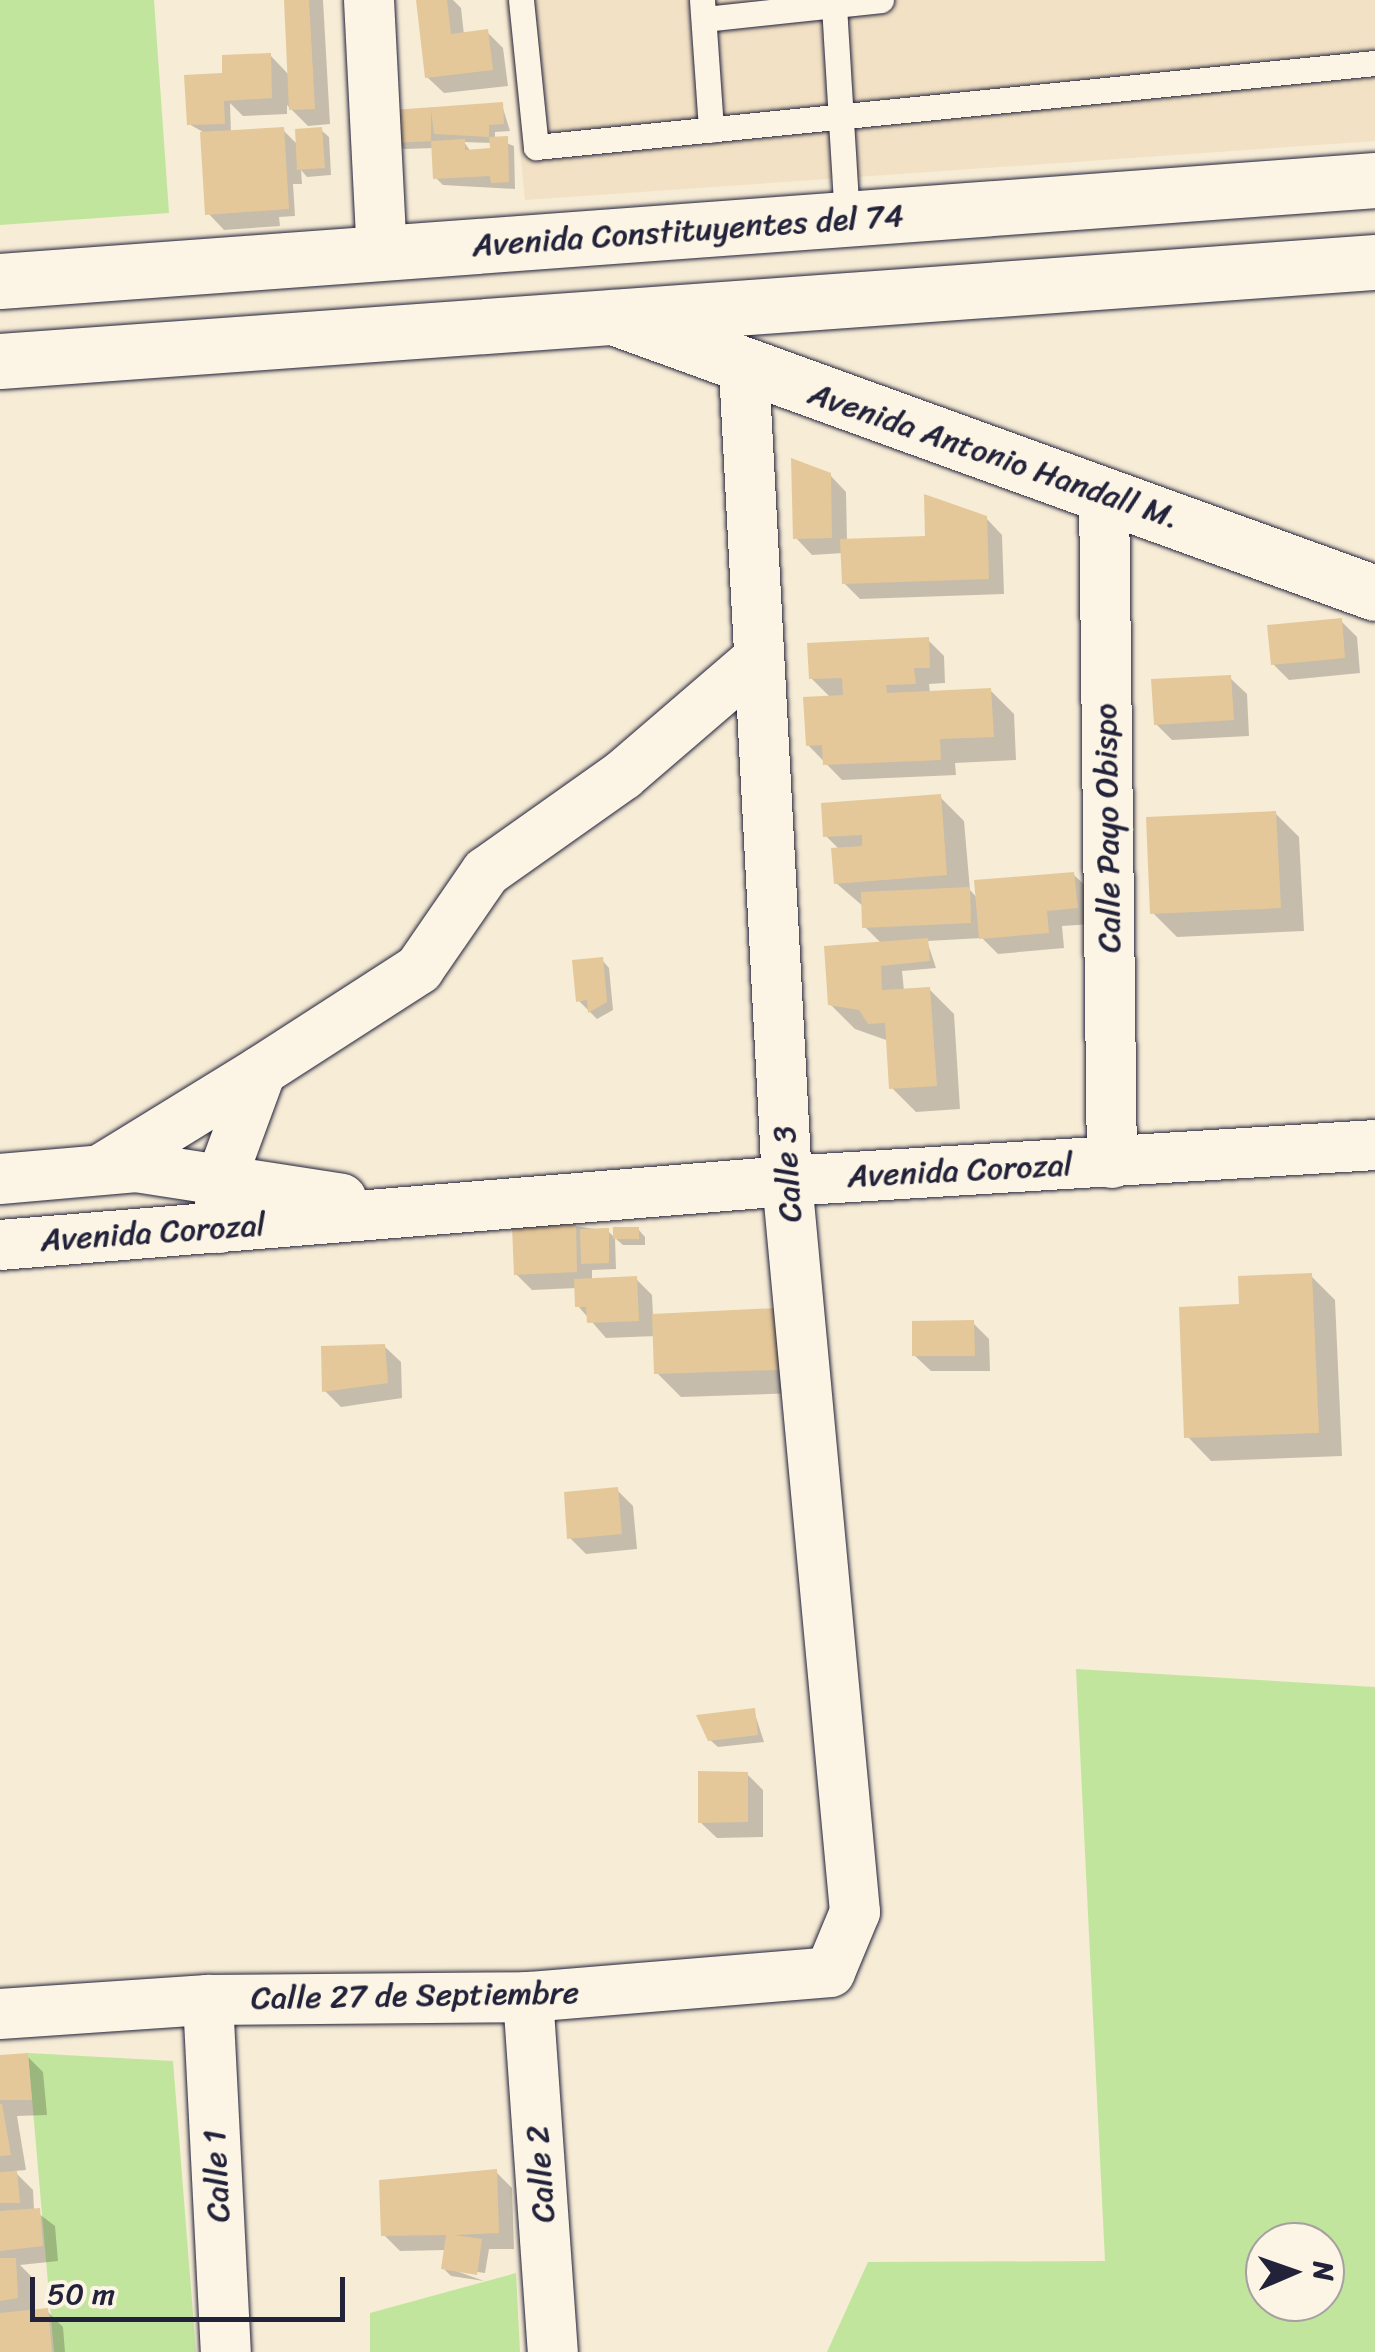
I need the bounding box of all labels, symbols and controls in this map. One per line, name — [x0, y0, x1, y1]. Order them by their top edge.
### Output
street label: Avenida Constituyentes del 74 — [470, 197, 906, 265]
street label: Avenida Antonio Handall M. — [804, 374, 1184, 538]
street label: Calle Payo Obispo — [1087, 702, 1129, 954]
street label: Calle 3 — [765, 1124, 811, 1224]
street label: Avenida Corozal — [846, 1146, 1074, 1196]
street label: Avenida Corozal — [39, 1206, 267, 1260]
street label: Calle 27 de Septiembre — [250, 1974, 580, 2018]
street label: Calle 2 — [518, 2124, 564, 2224]
street label: Calle 1 — [195, 2129, 239, 2223]
north arrow — [1245, 2222, 1345, 2322]
scale bar — [35, 2257, 350, 2319]
text: N — [1299, 2260, 1348, 2282]
text: 50 m — [47, 2267, 115, 2321]

